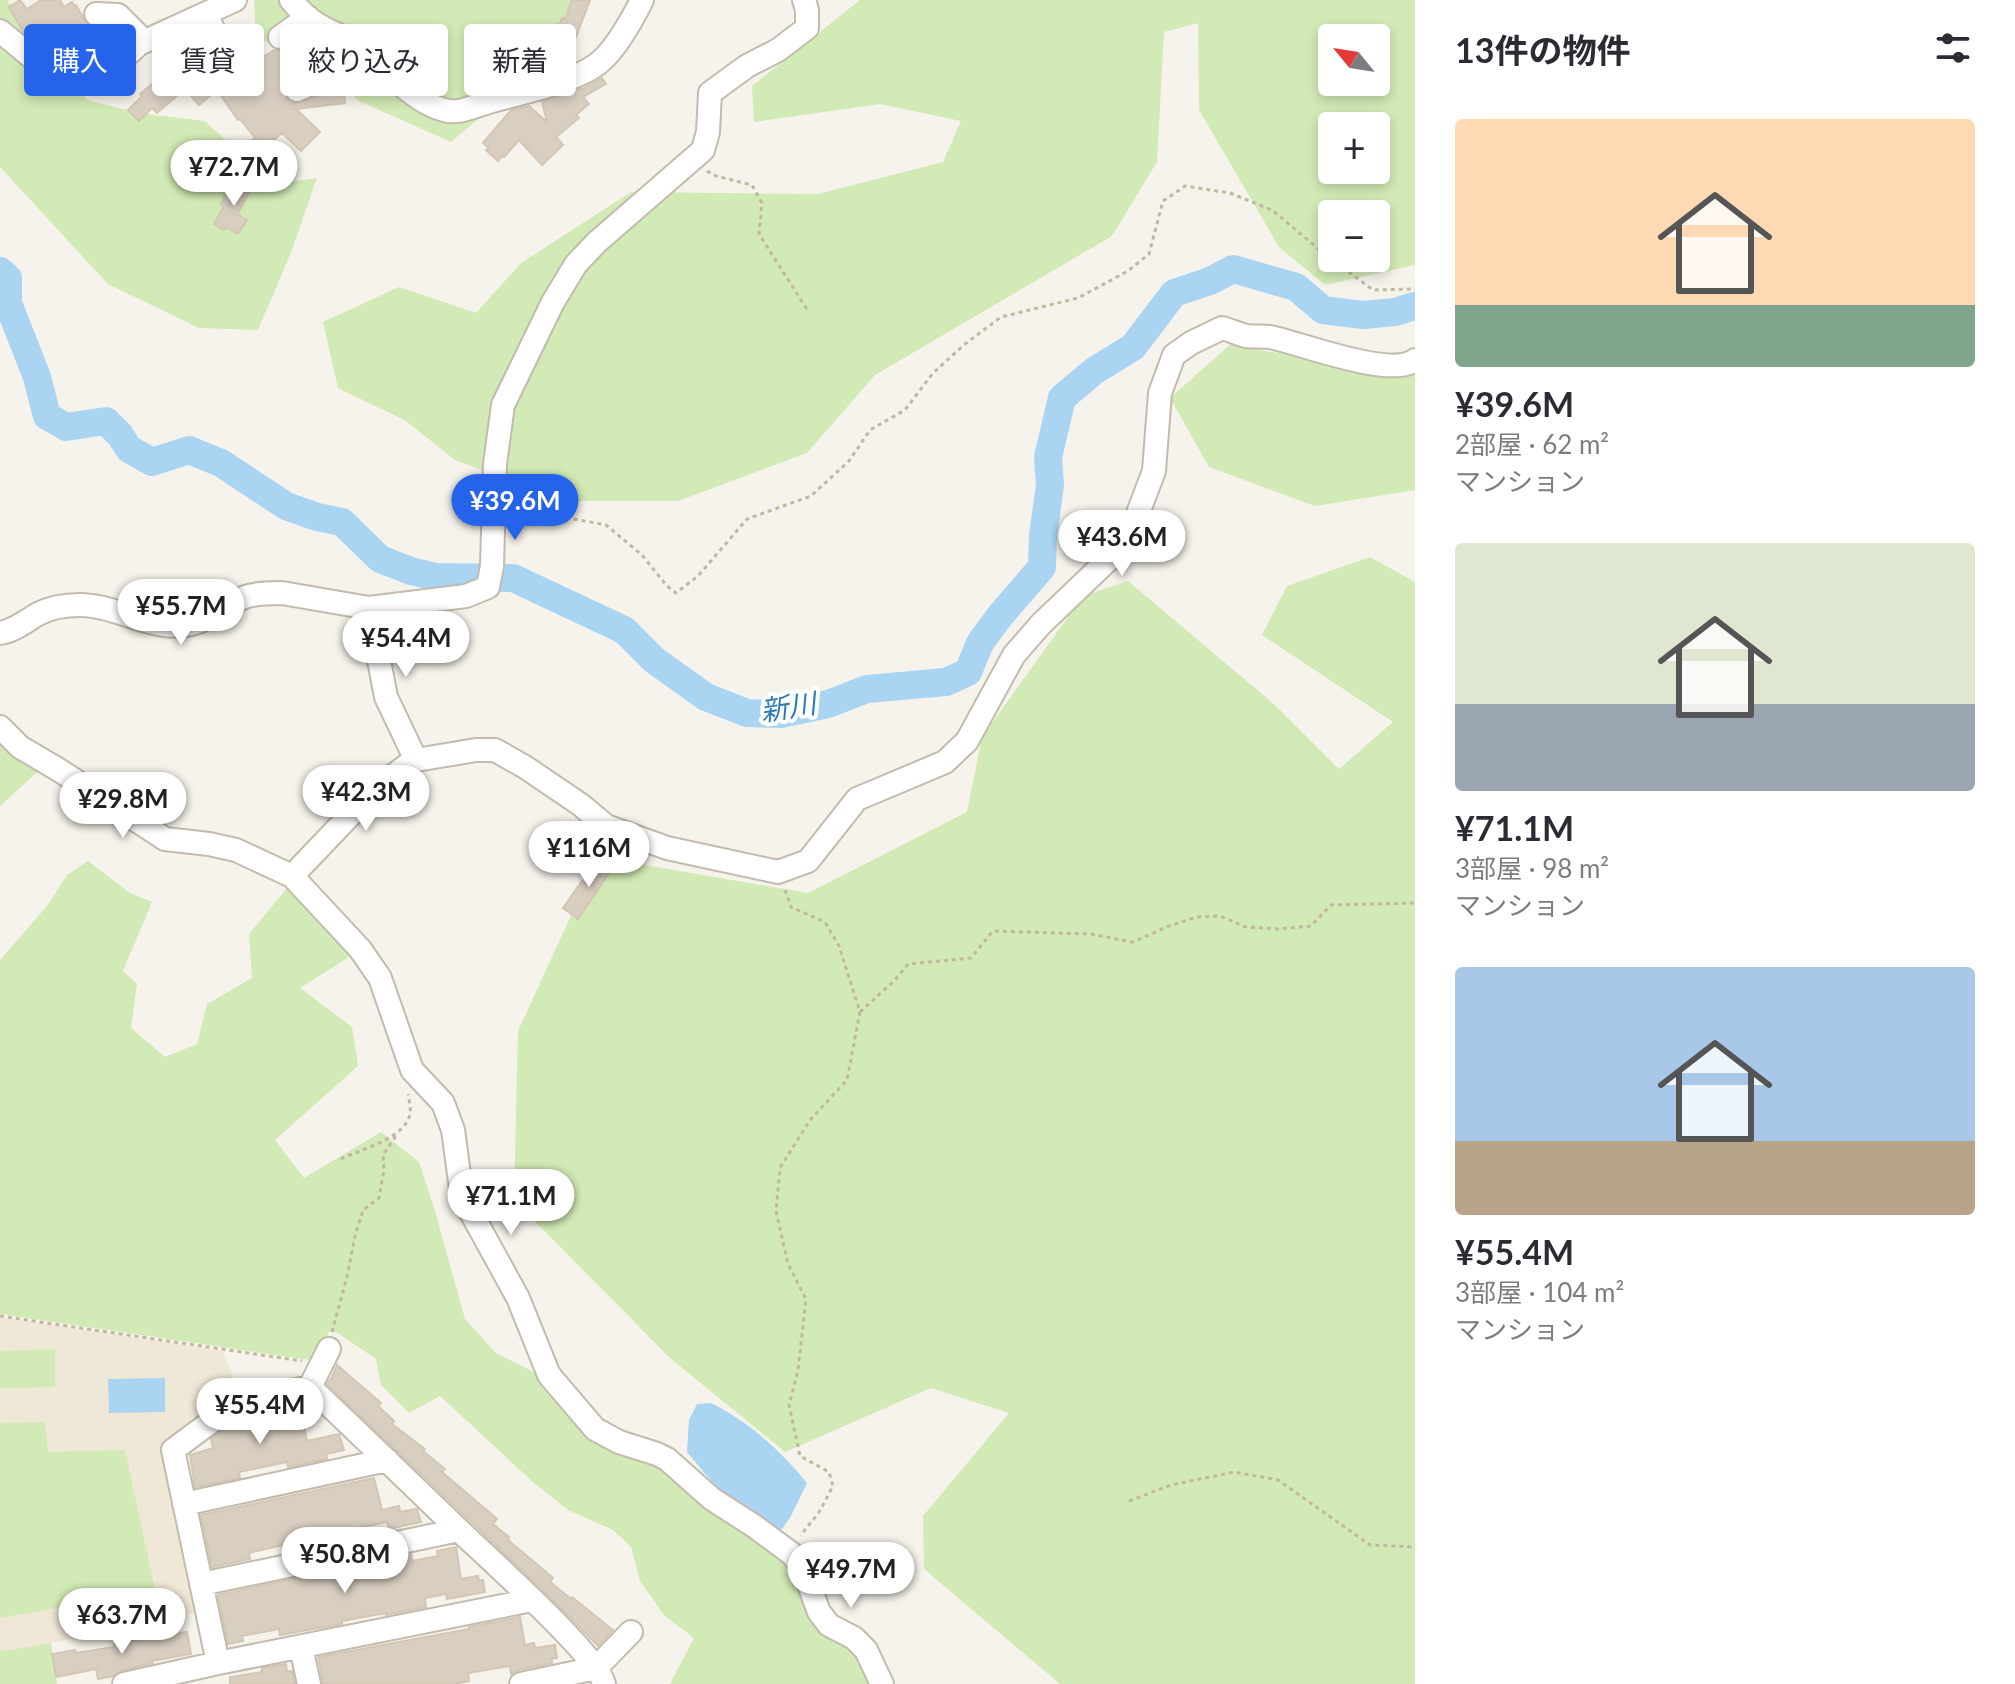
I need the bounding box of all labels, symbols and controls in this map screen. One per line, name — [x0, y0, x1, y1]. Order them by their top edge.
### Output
chip: 購入 — [24, 24, 136, 96]
chip: 賃貸 — [152, 24, 264, 96]
chip: 絞り込み — [280, 24, 448, 96]
chip: 新着 — [464, 24, 576, 96]
north arrow — [1318, 24, 1390, 96]
map controls — [1318, 24, 1390, 272]
icon: filters — [1931, 26, 1975, 70]
text: 13件の物件 — [1455, 29, 1630, 70]
button: + — [1318, 112, 1390, 184]
pin: ¥72.7M — [169, 140, 299, 208]
text: ¥72.7M — [188, 150, 280, 182]
icon: home — [1643, 171, 1787, 315]
button: − — [1318, 200, 1390, 272]
text: ¥39.6M — [1455, 383, 1574, 424]
text: 2部屋 · 62 m² — [1455, 428, 1609, 460]
text: マンション — [1455, 465, 1585, 497]
pin: ¥39.6M — [450, 474, 580, 542]
text: ¥39.6M — [469, 484, 561, 516]
pin: ¥43.6M — [1057, 510, 1187, 578]
text: ¥43.6M — [1076, 520, 1168, 552]
pin: ¥55.7M — [116, 579, 246, 647]
text: ¥55.7M — [135, 589, 227, 621]
icon: home — [1643, 595, 1787, 739]
pin: ¥54.4M — [341, 611, 471, 679]
text: ¥54.4M — [360, 621, 452, 653]
water label: 新川 — [758, 684, 821, 727]
pin: ¥42.3M — [301, 765, 431, 833]
pin: ¥29.8M — [58, 772, 188, 840]
text: ¥42.3M — [320, 775, 412, 807]
text: ¥29.8M — [77, 782, 169, 814]
text: ¥71.1M — [1455, 807, 1574, 848]
pin: ¥116M — [533, 821, 645, 889]
text: ¥116M — [547, 831, 631, 863]
text: 3部屋 · 98 m² — [1455, 852, 1609, 884]
text: マンション — [1455, 889, 1585, 921]
icon: home — [1643, 1019, 1787, 1163]
pin: ¥71.1M — [446, 1169, 576, 1237]
text: ¥71.1M — [465, 1179, 557, 1211]
text: ¥55.4M — [1455, 1231, 1574, 1272]
text: 3部屋 · 104 m² — [1455, 1276, 1624, 1308]
text: マンション — [1455, 1313, 1585, 1345]
pin: ¥55.4M — [195, 1378, 325, 1446]
text: ¥55.4M — [214, 1388, 306, 1420]
pin: ¥50.8M — [280, 1527, 410, 1595]
text: ¥50.8M — [299, 1537, 391, 1569]
pin: ¥49.7M — [786, 1542, 916, 1610]
text: ¥49.7M — [805, 1552, 897, 1584]
pin: ¥63.7M — [57, 1588, 187, 1656]
text: ¥63.7M — [76, 1598, 168, 1630]

